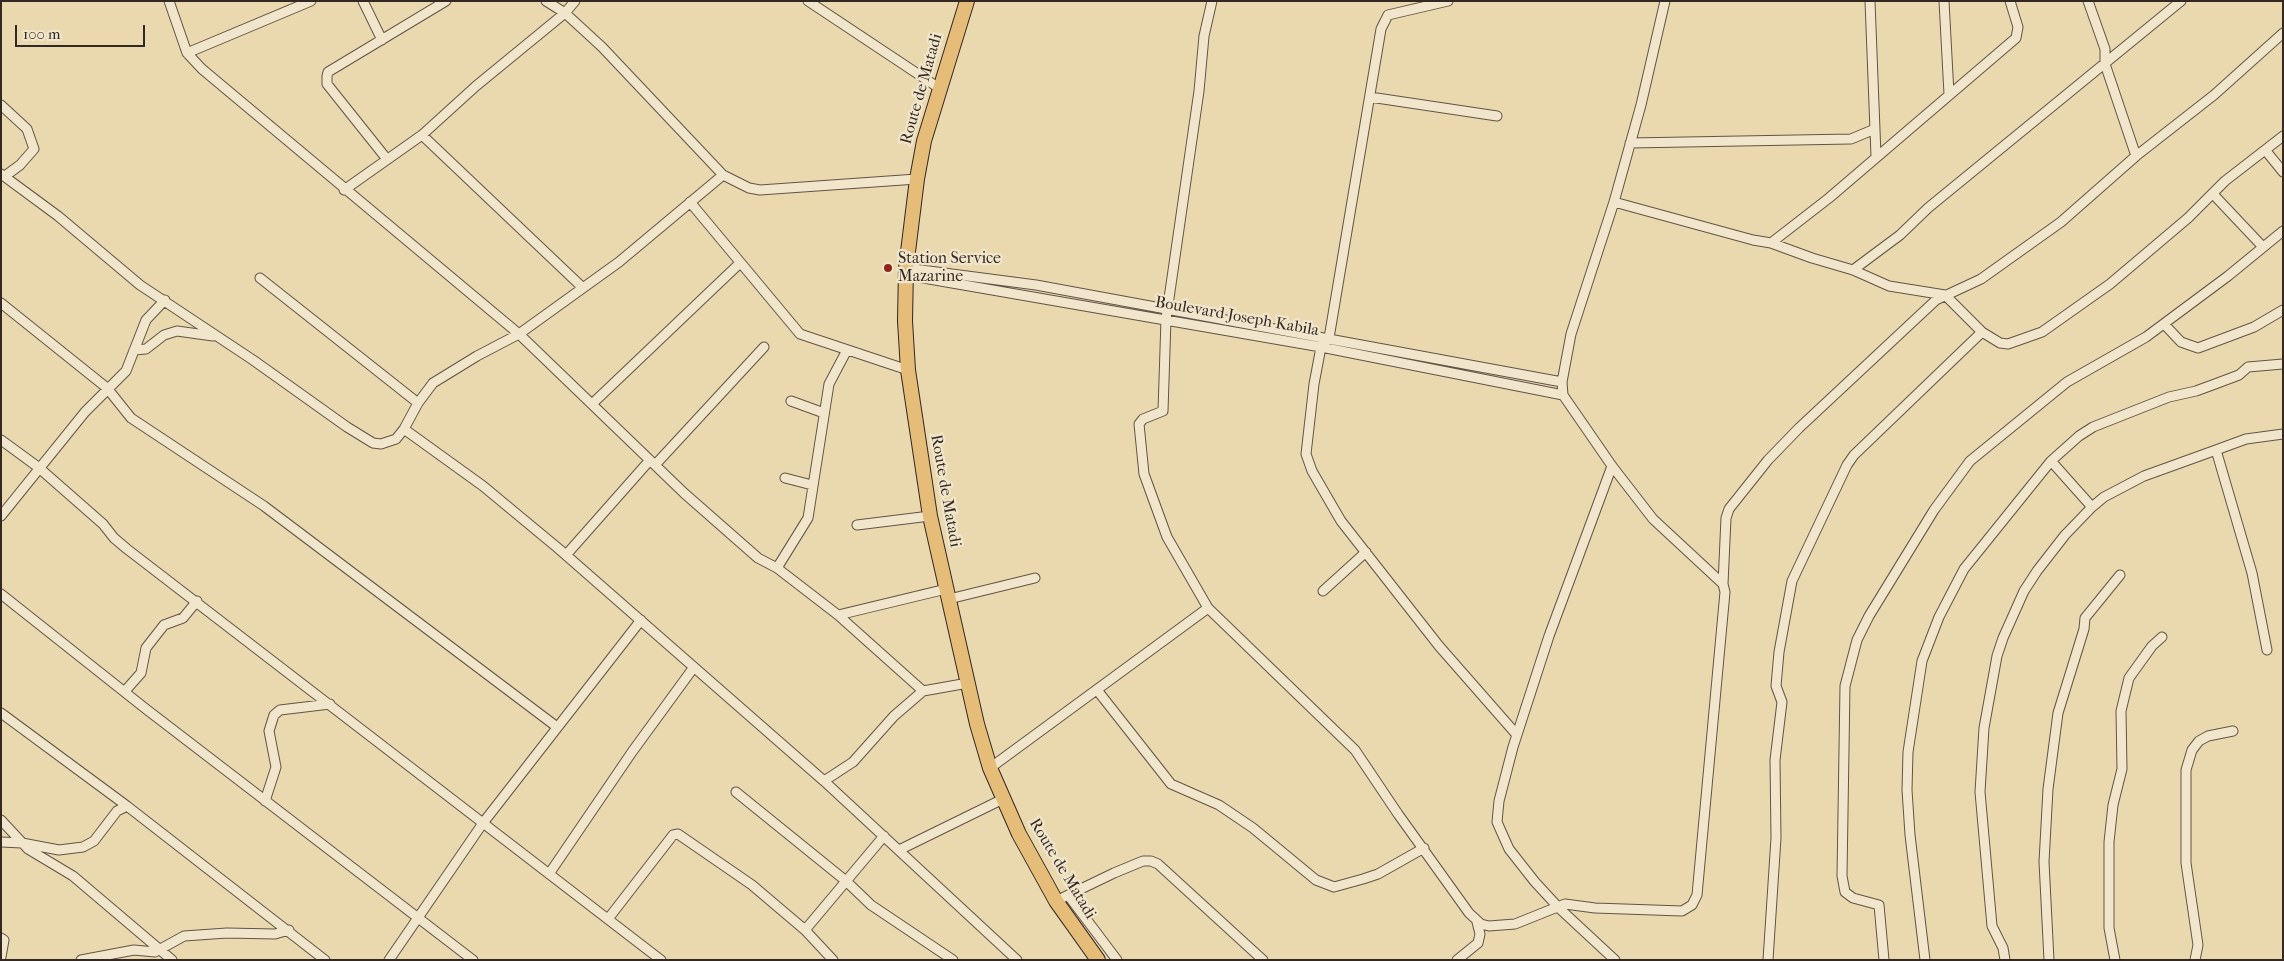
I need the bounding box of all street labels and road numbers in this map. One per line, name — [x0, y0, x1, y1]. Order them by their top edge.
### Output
street label: Route de Matadi — [897, 32, 947, 146]
street label: Boulevard Joseph Kabila — [1154, 293, 1320, 341]
street label: Route de Matadi — [926, 433, 964, 549]
street label: Route de Matadi — [1024, 815, 1100, 923]

